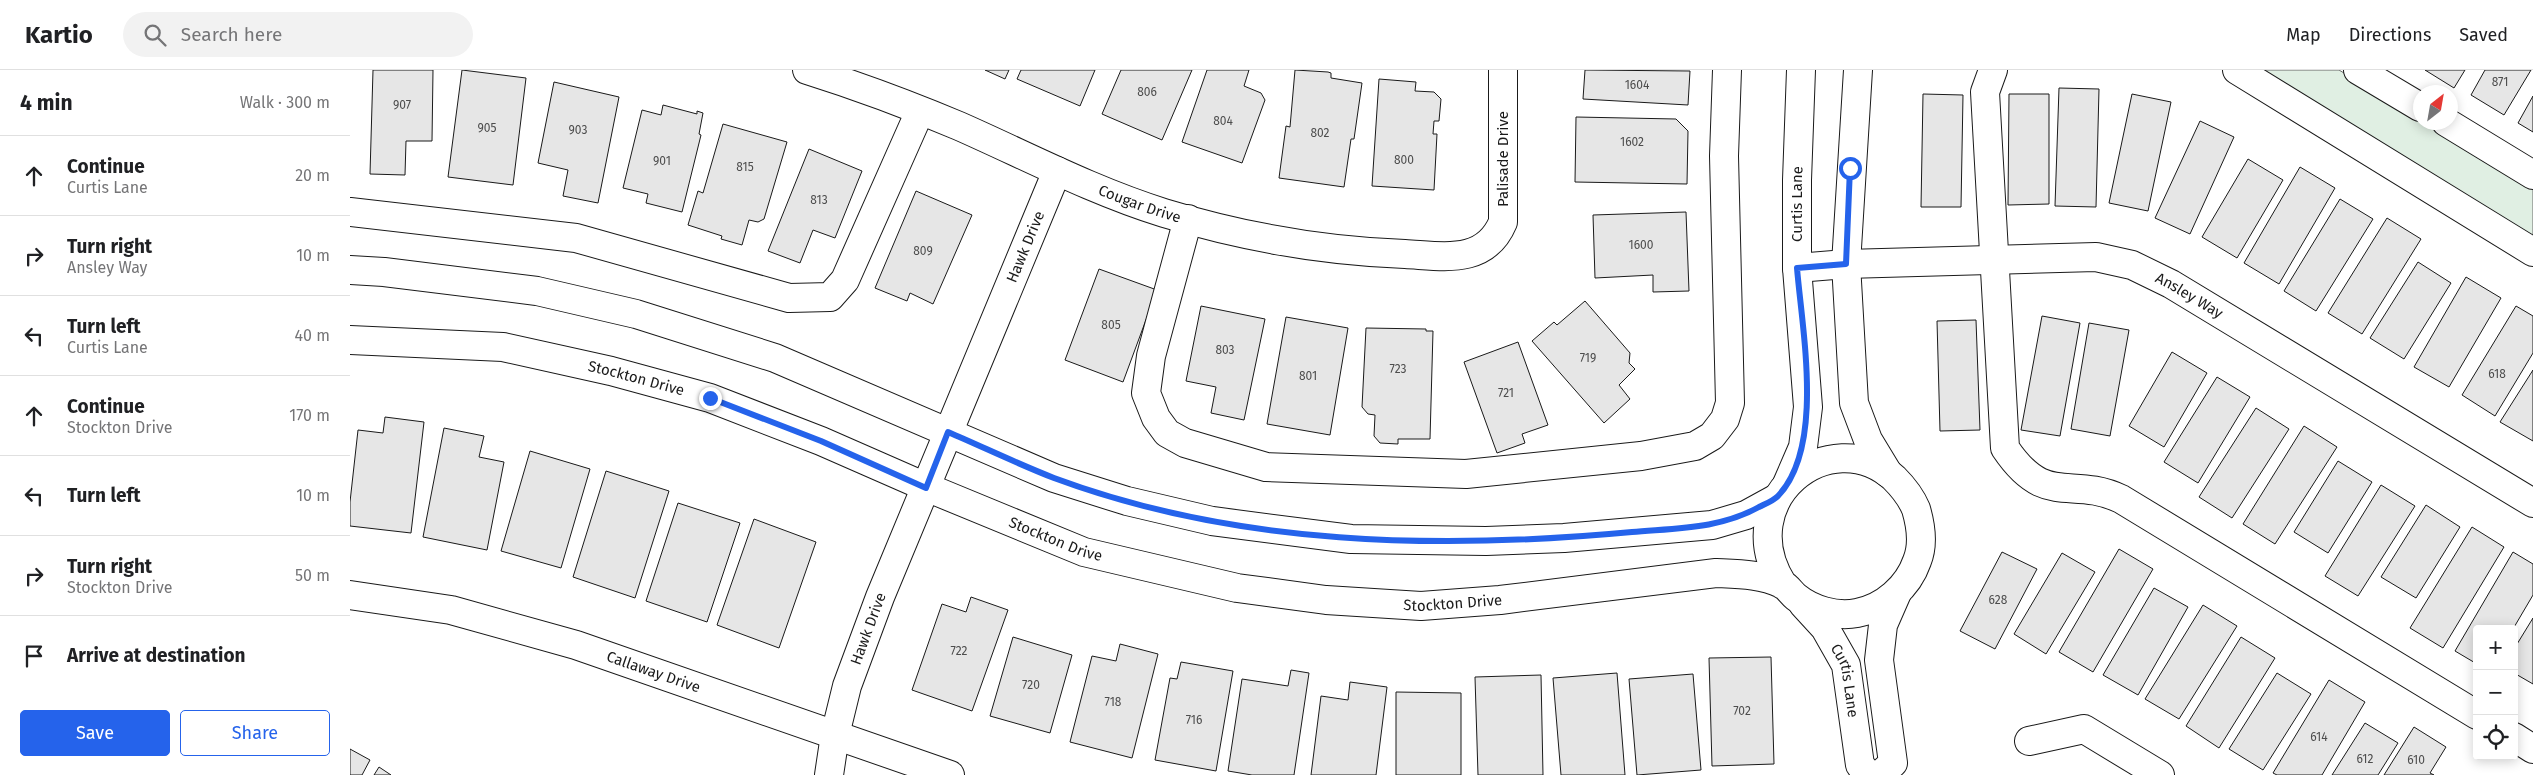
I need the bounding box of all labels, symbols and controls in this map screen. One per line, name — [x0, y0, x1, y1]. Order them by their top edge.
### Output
search box — [123, 12, 473, 57]
text: Kartio — [25, 21, 93, 49]
icon: search — [141, 21, 169, 49]
text: Search here — [181, 23, 282, 46]
text: Map — [2286, 24, 2321, 46]
text: Directions — [2349, 24, 2431, 46]
text: Saved — [2459, 24, 2508, 46]
house number: 871 — [2492, 75, 2508, 89]
house number: 1604 — [1625, 78, 1650, 92]
house number: 806 — [1137, 85, 1157, 99]
north arrow — [2413, 85, 2458, 130]
text: 4 min — [20, 90, 73, 116]
text: Walk · 300 m — [240, 93, 330, 112]
house number: 907 — [393, 98, 411, 112]
street label: Palisade Drive — [1494, 111, 1512, 207]
house number: 804 — [1213, 114, 1233, 128]
house number: 905 — [477, 121, 497, 135]
house number: 903 — [569, 123, 587, 137]
house number: 802 — [1310, 126, 1330, 140]
house number: 1602 — [1620, 135, 1644, 149]
house number: 800 — [1394, 153, 1414, 167]
house number: 901 — [653, 154, 671, 168]
text: Continue — [67, 155, 145, 178]
route start — [1839, 157, 1862, 180]
house number: 815 — [736, 160, 754, 174]
icon: ahead — [20, 162, 48, 190]
text: 20 m — [295, 166, 330, 185]
street label: Curtis Lane — [1788, 166, 1806, 242]
text: Curtis Lane — [67, 178, 148, 197]
street label: Cougar Drive — [1096, 181, 1183, 227]
house number: 813 — [810, 193, 828, 207]
street label: Hawk Drive — [1003, 208, 1048, 285]
text: Turn right — [67, 235, 152, 258]
house number: 1600 — [1629, 238, 1654, 252]
icon: right — [20, 242, 48, 270]
house number: 809 — [913, 244, 933, 258]
text: 10 m — [296, 246, 330, 265]
text: Ansley Way — [67, 258, 147, 277]
street label: Ansley Way — [2152, 269, 2227, 323]
text: Turn left — [67, 315, 141, 338]
house number: 805 — [1101, 318, 1121, 332]
icon: left — [20, 322, 48, 350]
text: 40 m — [295, 326, 330, 345]
text: Curtis Lane — [67, 338, 148, 357]
house number: 803 — [1215, 343, 1235, 357]
house number: 719 — [1580, 351, 1596, 365]
street label: Stockton Drive — [586, 357, 686, 400]
house number: 723 — [1389, 362, 1407, 376]
house number: 618 — [2488, 367, 2506, 381]
house number: 801 — [1299, 369, 1317, 383]
house number: 721 — [1498, 386, 1514, 400]
route end — [699, 387, 722, 410]
text: Continue — [67, 395, 145, 418]
icon: ahead — [20, 402, 48, 430]
text: 170 m — [289, 406, 330, 425]
text: Stockton Drive — [67, 418, 172, 437]
icon: left — [20, 482, 48, 510]
text: Turn left — [67, 484, 141, 507]
text: 10 m — [296, 486, 330, 505]
street label: Stockton Drive — [1006, 513, 1104, 565]
text: Turn right — [67, 555, 152, 578]
icon: right — [20, 562, 48, 590]
text: 50 m — [295, 566, 330, 585]
text: Stockton Drive — [67, 578, 172, 597]
street label: Hawk Drive — [847, 590, 890, 667]
street label: Stockton Drive — [1403, 591, 1503, 615]
house number: 628 — [1989, 593, 2008, 607]
map controls — [2473, 625, 2518, 760]
button: + — [2473, 625, 2518, 670]
street label: Curtis Lane — [1827, 641, 1862, 719]
icon: arrive — [20, 642, 48, 670]
text: Arrive at destination — [67, 644, 246, 667]
house number: 722 — [950, 644, 968, 658]
street label: Callaway Drive — [604, 647, 703, 697]
button: − — [2473, 670, 2518, 715]
house number: 720 — [1022, 678, 1040, 692]
house number: 718 — [1105, 695, 1122, 709]
house number: 702 — [1733, 704, 1751, 718]
button: Save — [20, 710, 170, 756]
button: Share — [180, 710, 330, 756]
house number: 716 — [1186, 713, 1202, 727]
button: locate — [2473, 715, 2518, 760]
house number: 614 — [2310, 730, 2328, 744]
house number: 612 — [2357, 752, 2374, 766]
house number: 610 — [2407, 753, 2425, 767]

